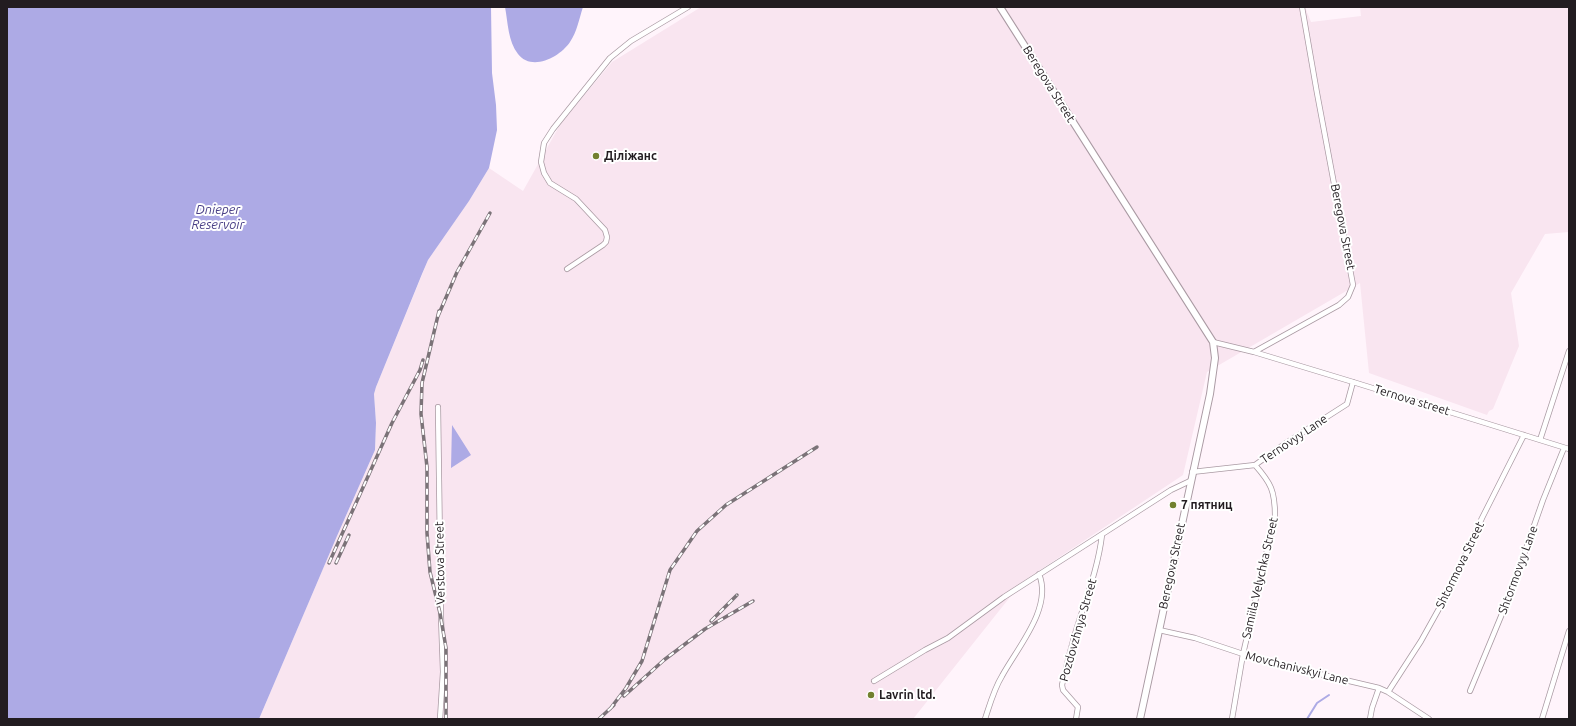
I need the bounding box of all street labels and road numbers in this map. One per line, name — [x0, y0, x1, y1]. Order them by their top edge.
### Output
street label: Beregova Street — [1020, 43, 1078, 125]
street label: Beregova Street — [1328, 183, 1358, 271]
street label: Ternova street — [1372, 382, 1452, 418]
street label: Ternovyy Lane — [1258, 411, 1330, 467]
street label: Samiila Velychka Street — [1239, 516, 1281, 640]
street label: Shtormova Street — [1433, 519, 1487, 611]
street label: Verstova Street — [432, 521, 448, 605]
street label: Beregova Street — [1156, 522, 1188, 610]
street label: Shtormovyy Lane — [1495, 524, 1541, 616]
street label: Pozdovzhnya Street — [1056, 577, 1100, 683]
street label: Movchanivskyi Lane — [1244, 648, 1350, 688]

